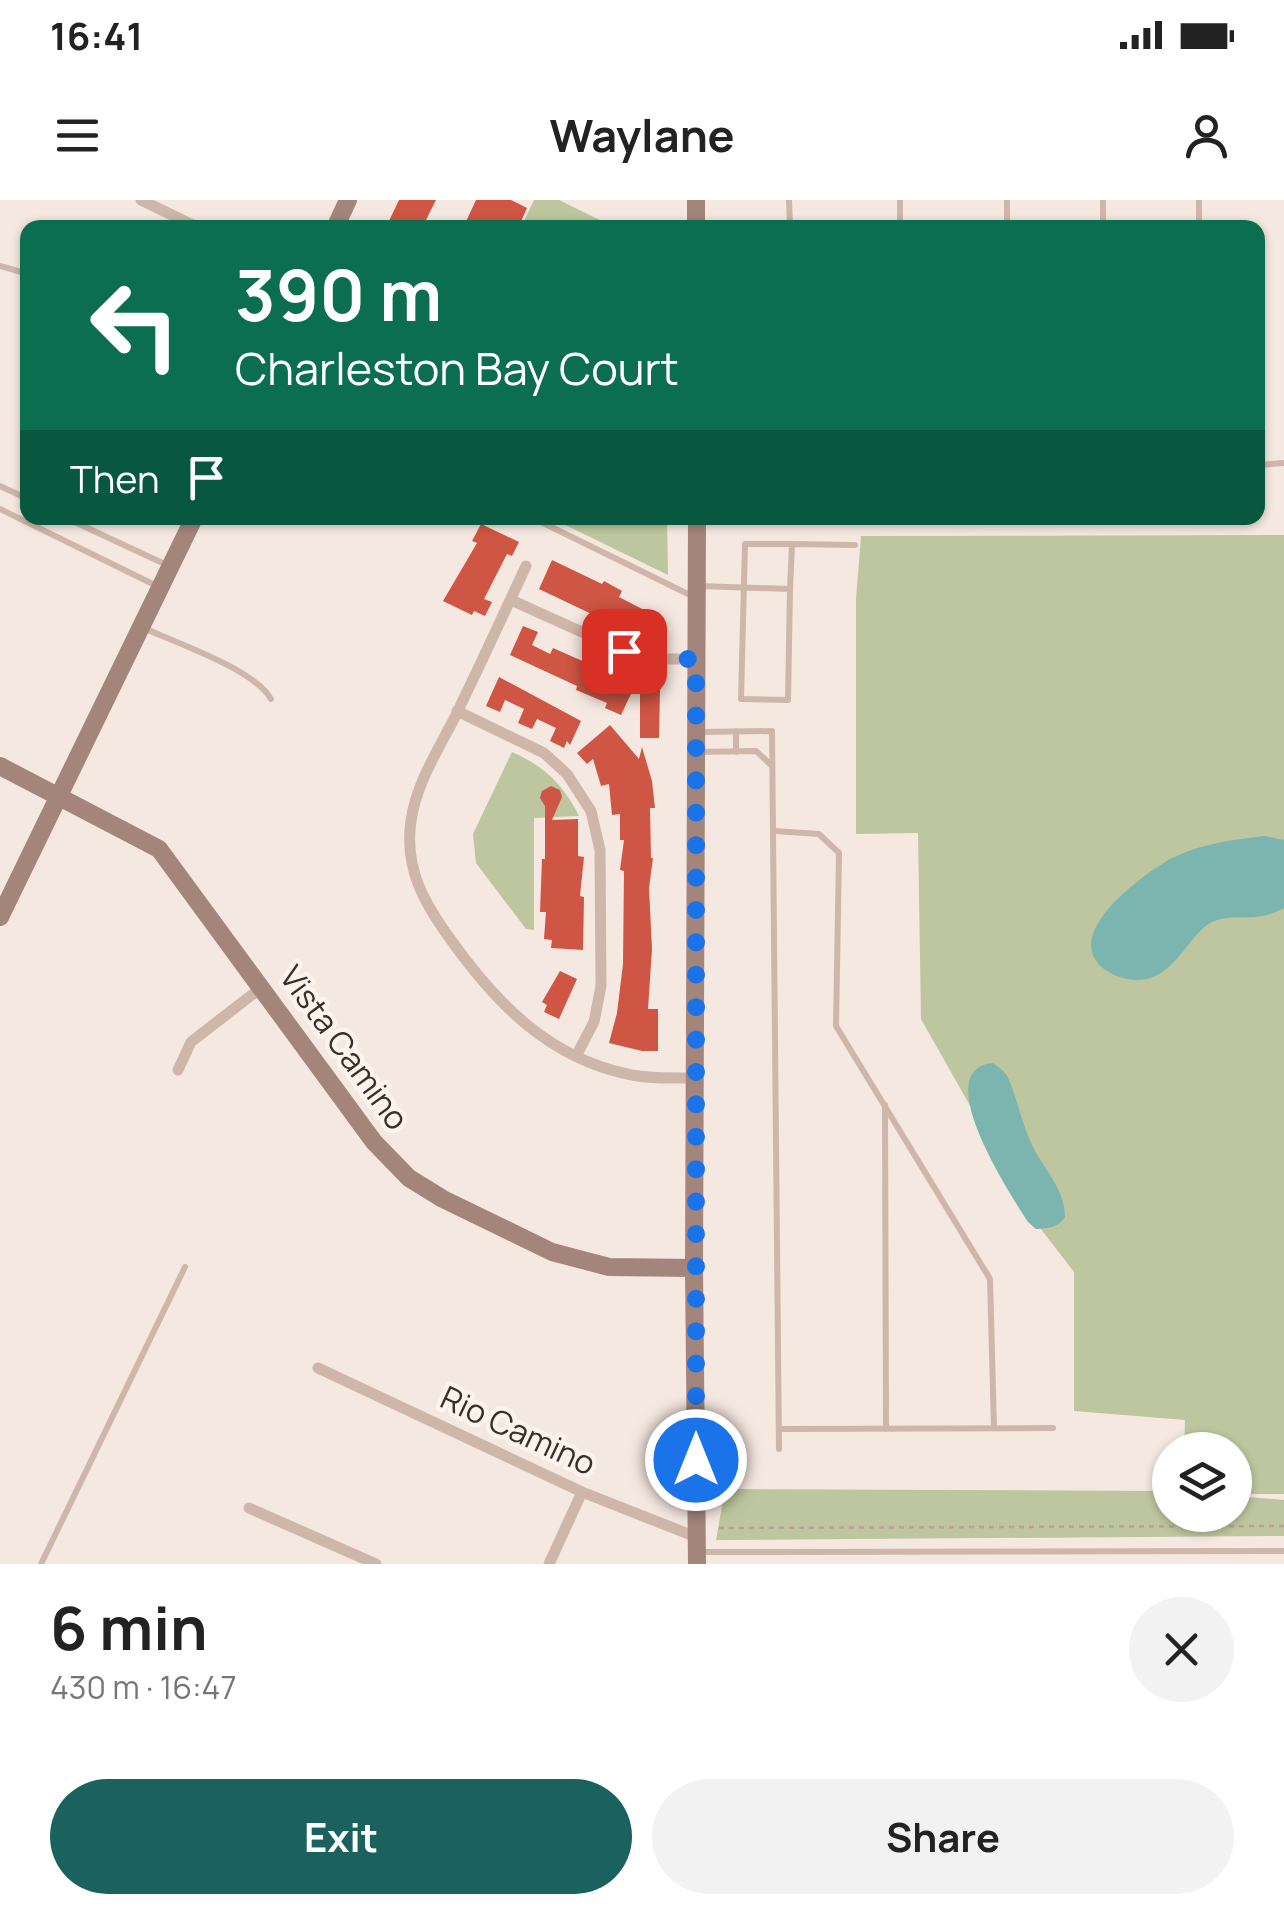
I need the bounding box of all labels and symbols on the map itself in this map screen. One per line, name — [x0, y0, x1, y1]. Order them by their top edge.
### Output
pin — [582, 609, 667, 694]
street label: Vista Camino — [270, 956, 419, 1138]
street label: Rio Camino — [434, 1375, 603, 1485]
position arrow — [644, 1408, 748, 1512]

